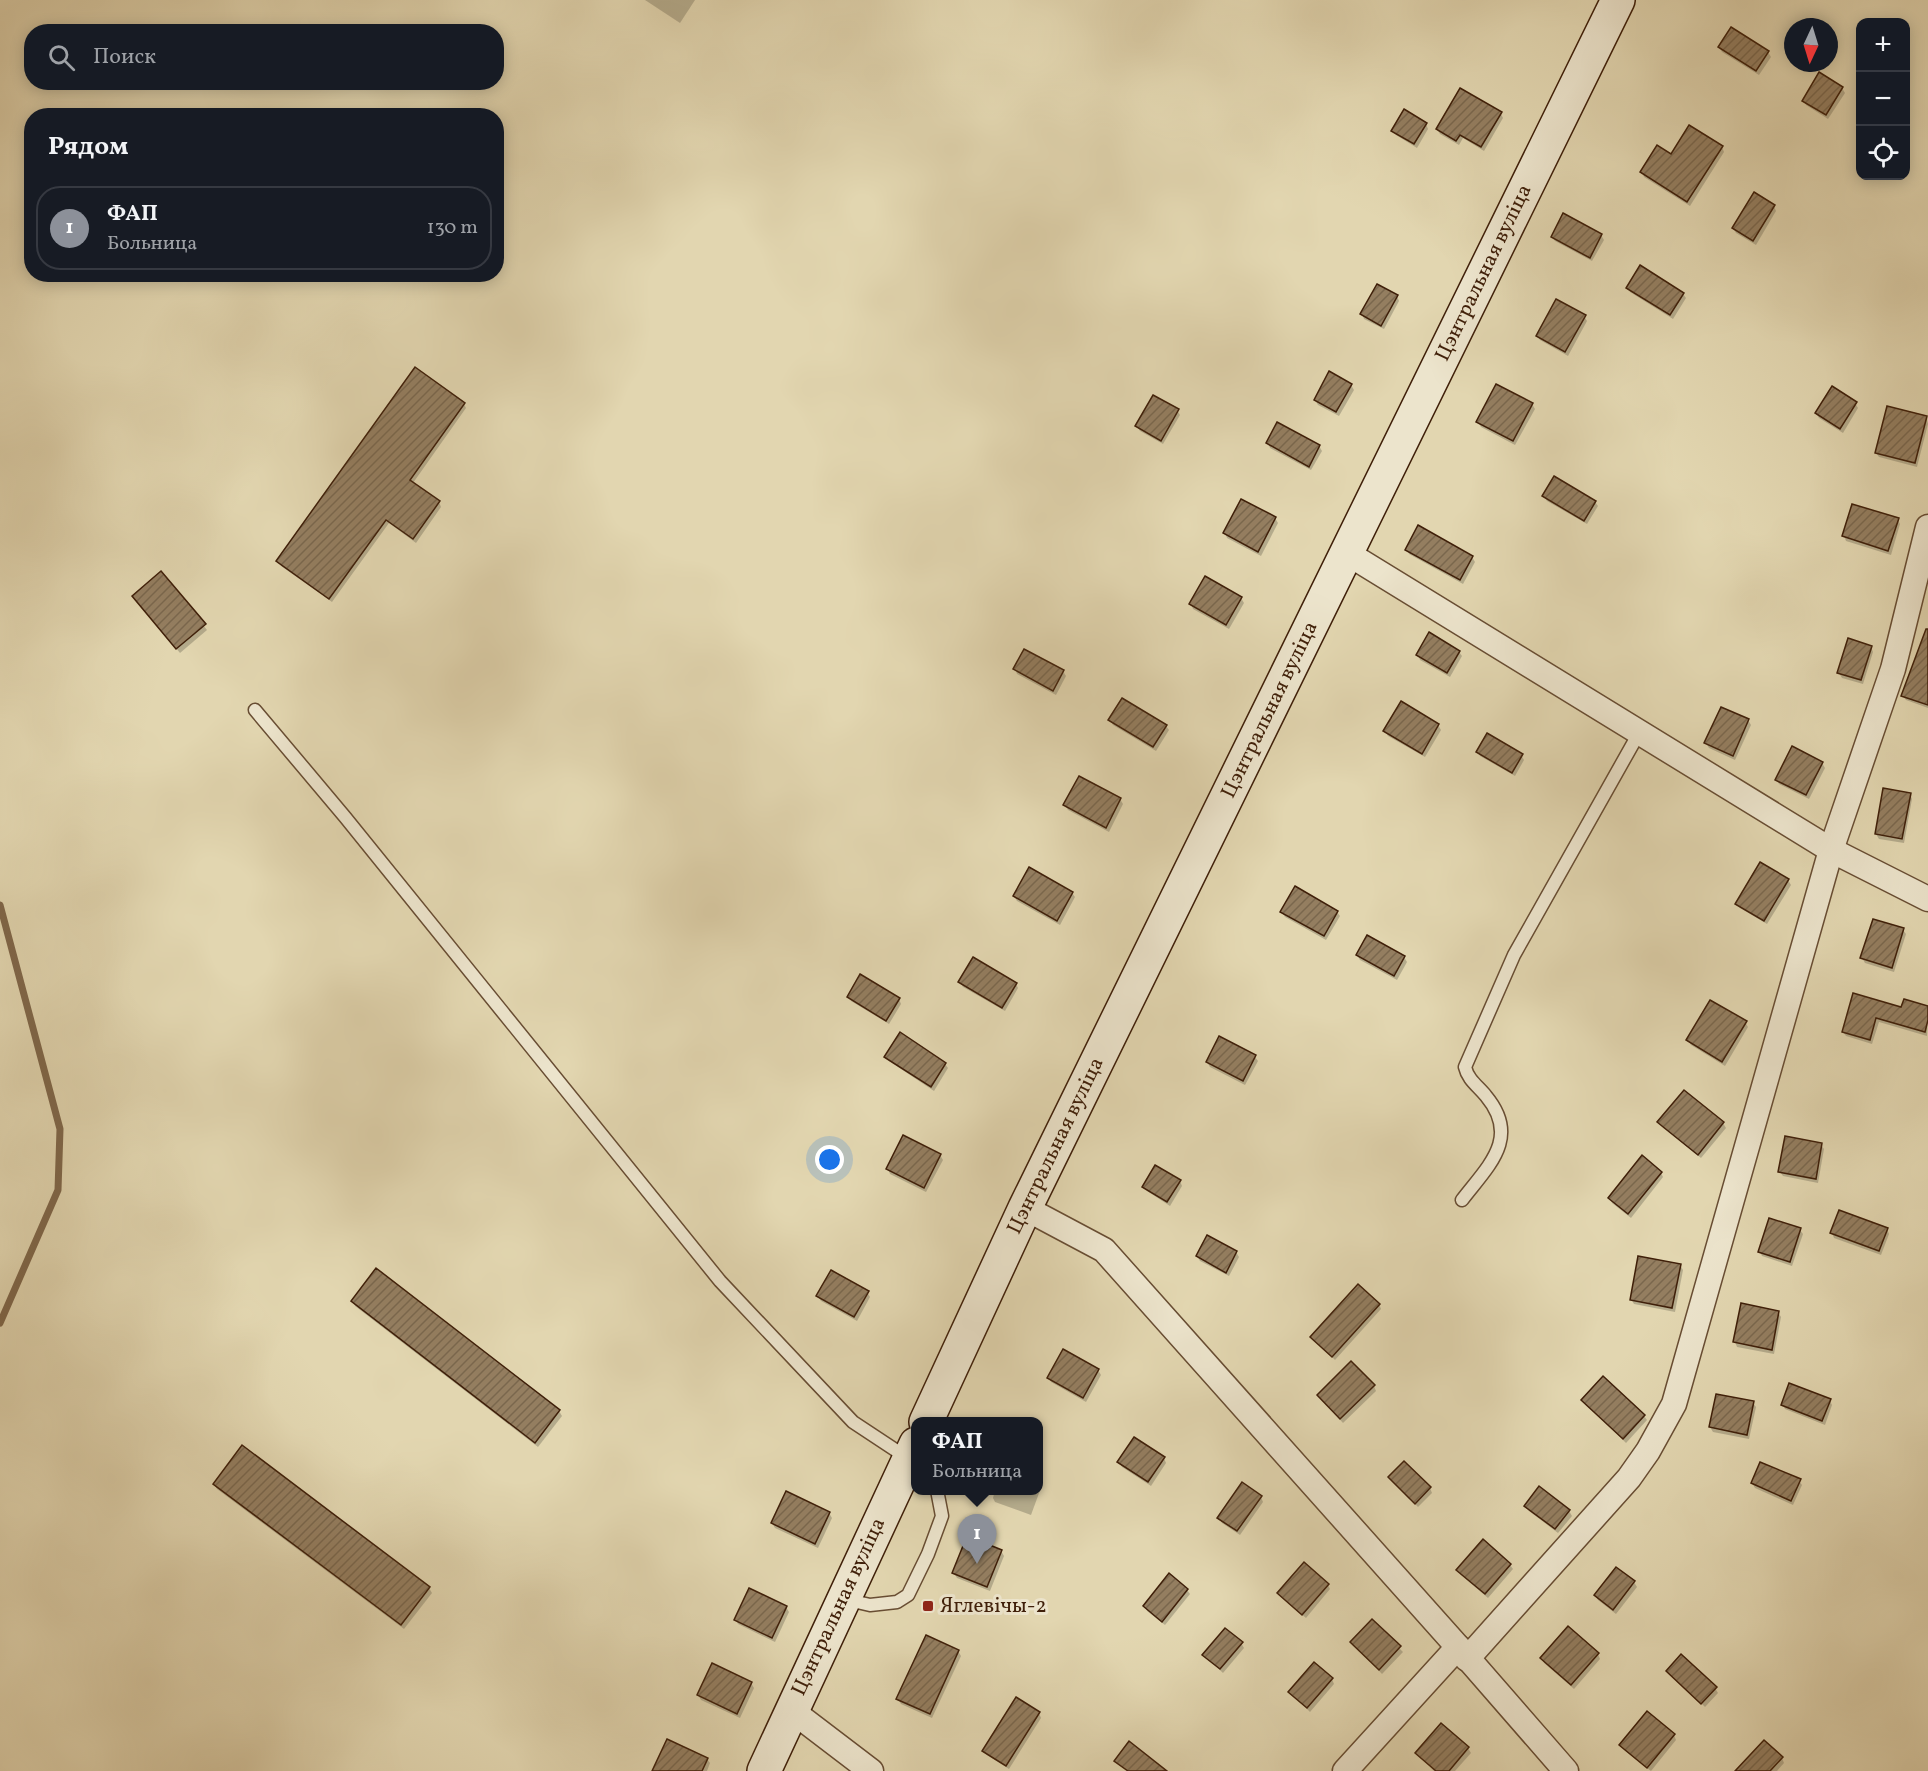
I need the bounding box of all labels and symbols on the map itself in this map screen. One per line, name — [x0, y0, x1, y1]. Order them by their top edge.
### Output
north arrow — [1784, 18, 1838, 72]
street label: Цэнтральная вуліца — [1429, 180, 1539, 366]
street label: Цэнтральная вуліца — [1215, 617, 1325, 803]
street label: Цэнтральная вуліца — [1001, 1053, 1111, 1239]
your location — [815, 1145, 844, 1174]
street label: Цэнтральная вуліца — [785, 1513, 893, 1701]
pin: 1 — [958, 1514, 996, 1564]
place label: Яглевічы-2 — [940, 1592, 1047, 1621]
marker: Яглевічы-2 — [921, 1599, 935, 1613]

